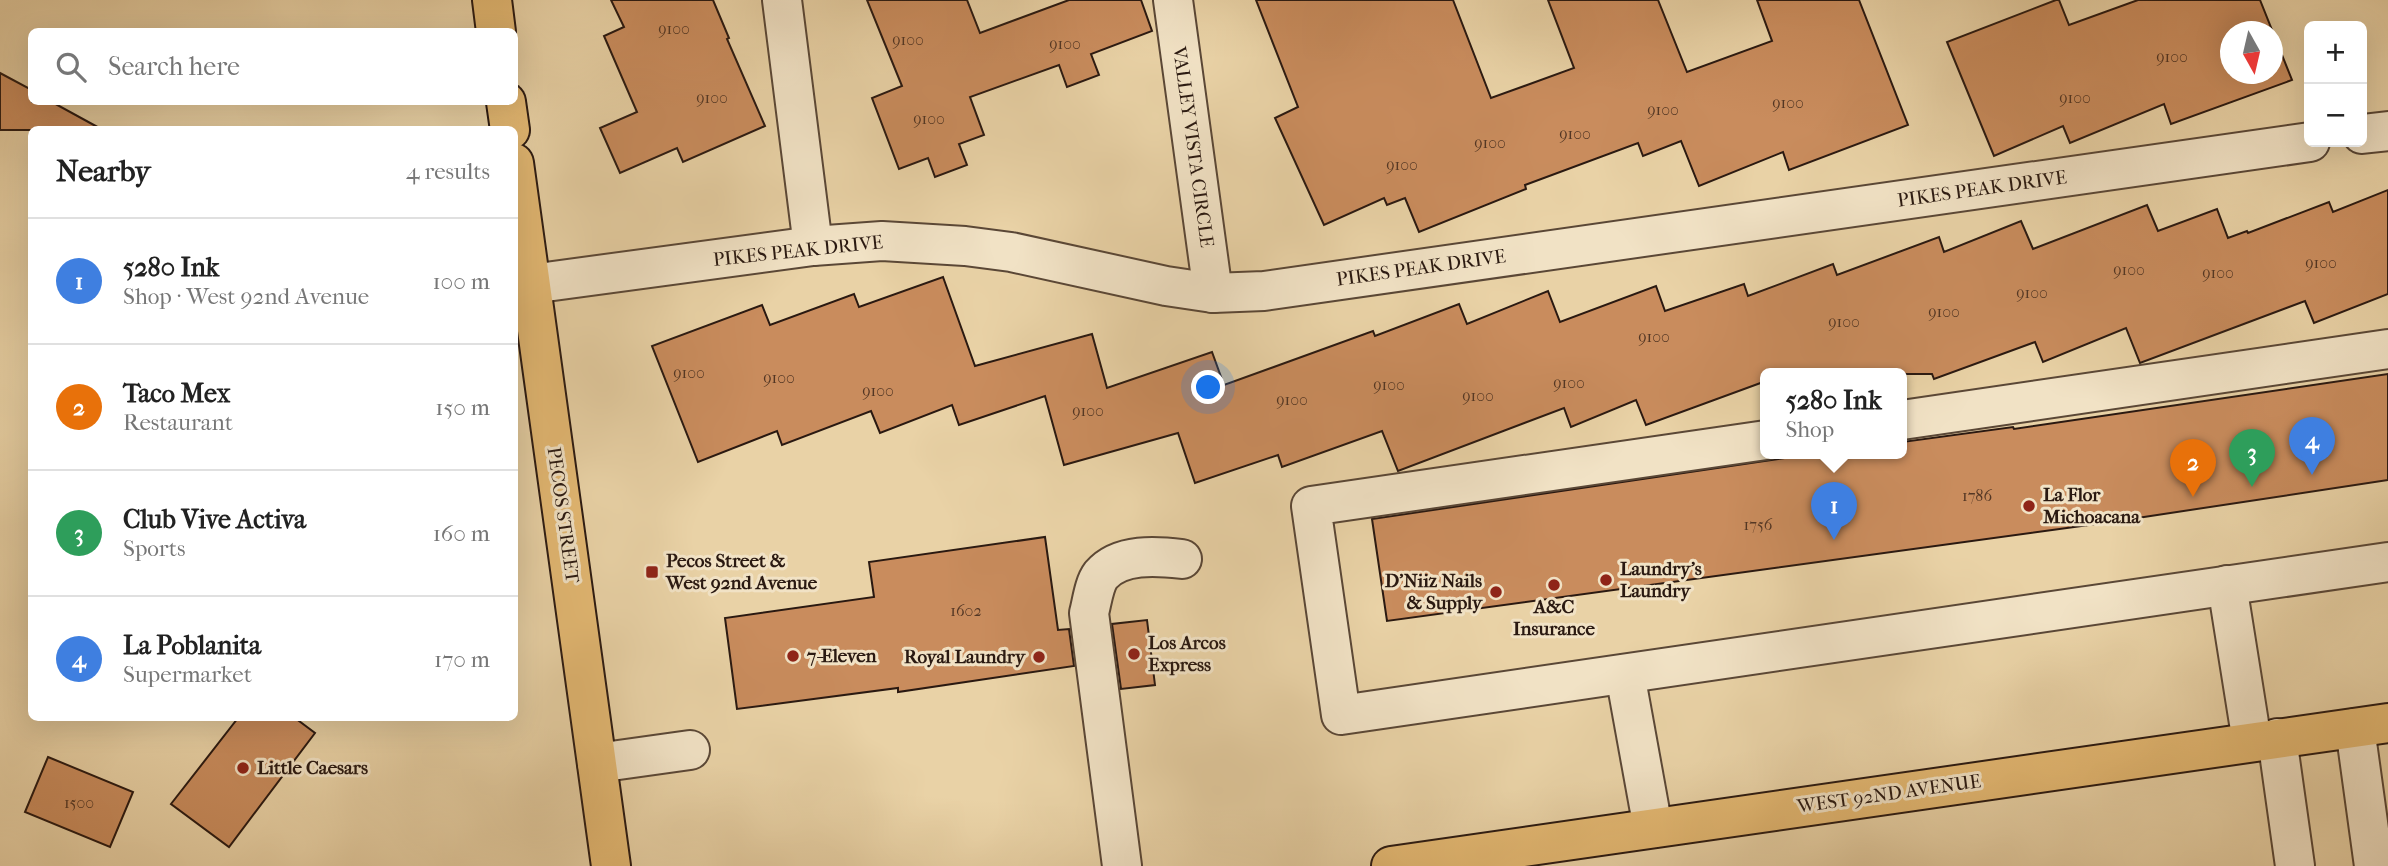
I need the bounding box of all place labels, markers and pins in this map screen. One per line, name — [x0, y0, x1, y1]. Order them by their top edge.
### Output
pin: 4 — [2289, 417, 2335, 475]
pin: 3 — [2229, 429, 2275, 487]
pin: 2 — [2170, 439, 2216, 497]
pin: 1 — [1811, 482, 1857, 540]
place label: La Flor Michoacana — [2042, 484, 2141, 528]
marker: La Flor Michoacana — [2021, 498, 2037, 514]
place label: Pecos Street & West 92nd Avenue — [665, 550, 818, 594]
place label: Laundry's Laundry — [1620, 558, 1702, 602]
marker: Pecos Street & West 92nd Avenue — [644, 564, 660, 580]
place label: D'Niiz Nails & Supply — [1385, 570, 1483, 614]
marker: Laundry's Laundry — [1598, 572, 1614, 588]
marker: A&C Insurance — [1546, 577, 1562, 593]
marker: D'Niiz Nails & Supply — [1488, 584, 1504, 600]
place label: A&C Insurance — [1513, 596, 1595, 640]
place label: Los Arcos Express — [1148, 632, 1226, 676]
place label: 7-Eleven — [806, 645, 878, 667]
place label: Royal Laundry — [904, 646, 1026, 668]
marker: Los Arcos Express — [1126, 646, 1142, 662]
marker: 7-Eleven — [785, 648, 801, 664]
marker: Royal Laundry — [1031, 649, 1047, 665]
place label: Little Caesars — [257, 757, 368, 779]
marker: Little Caesars — [235, 760, 251, 776]

